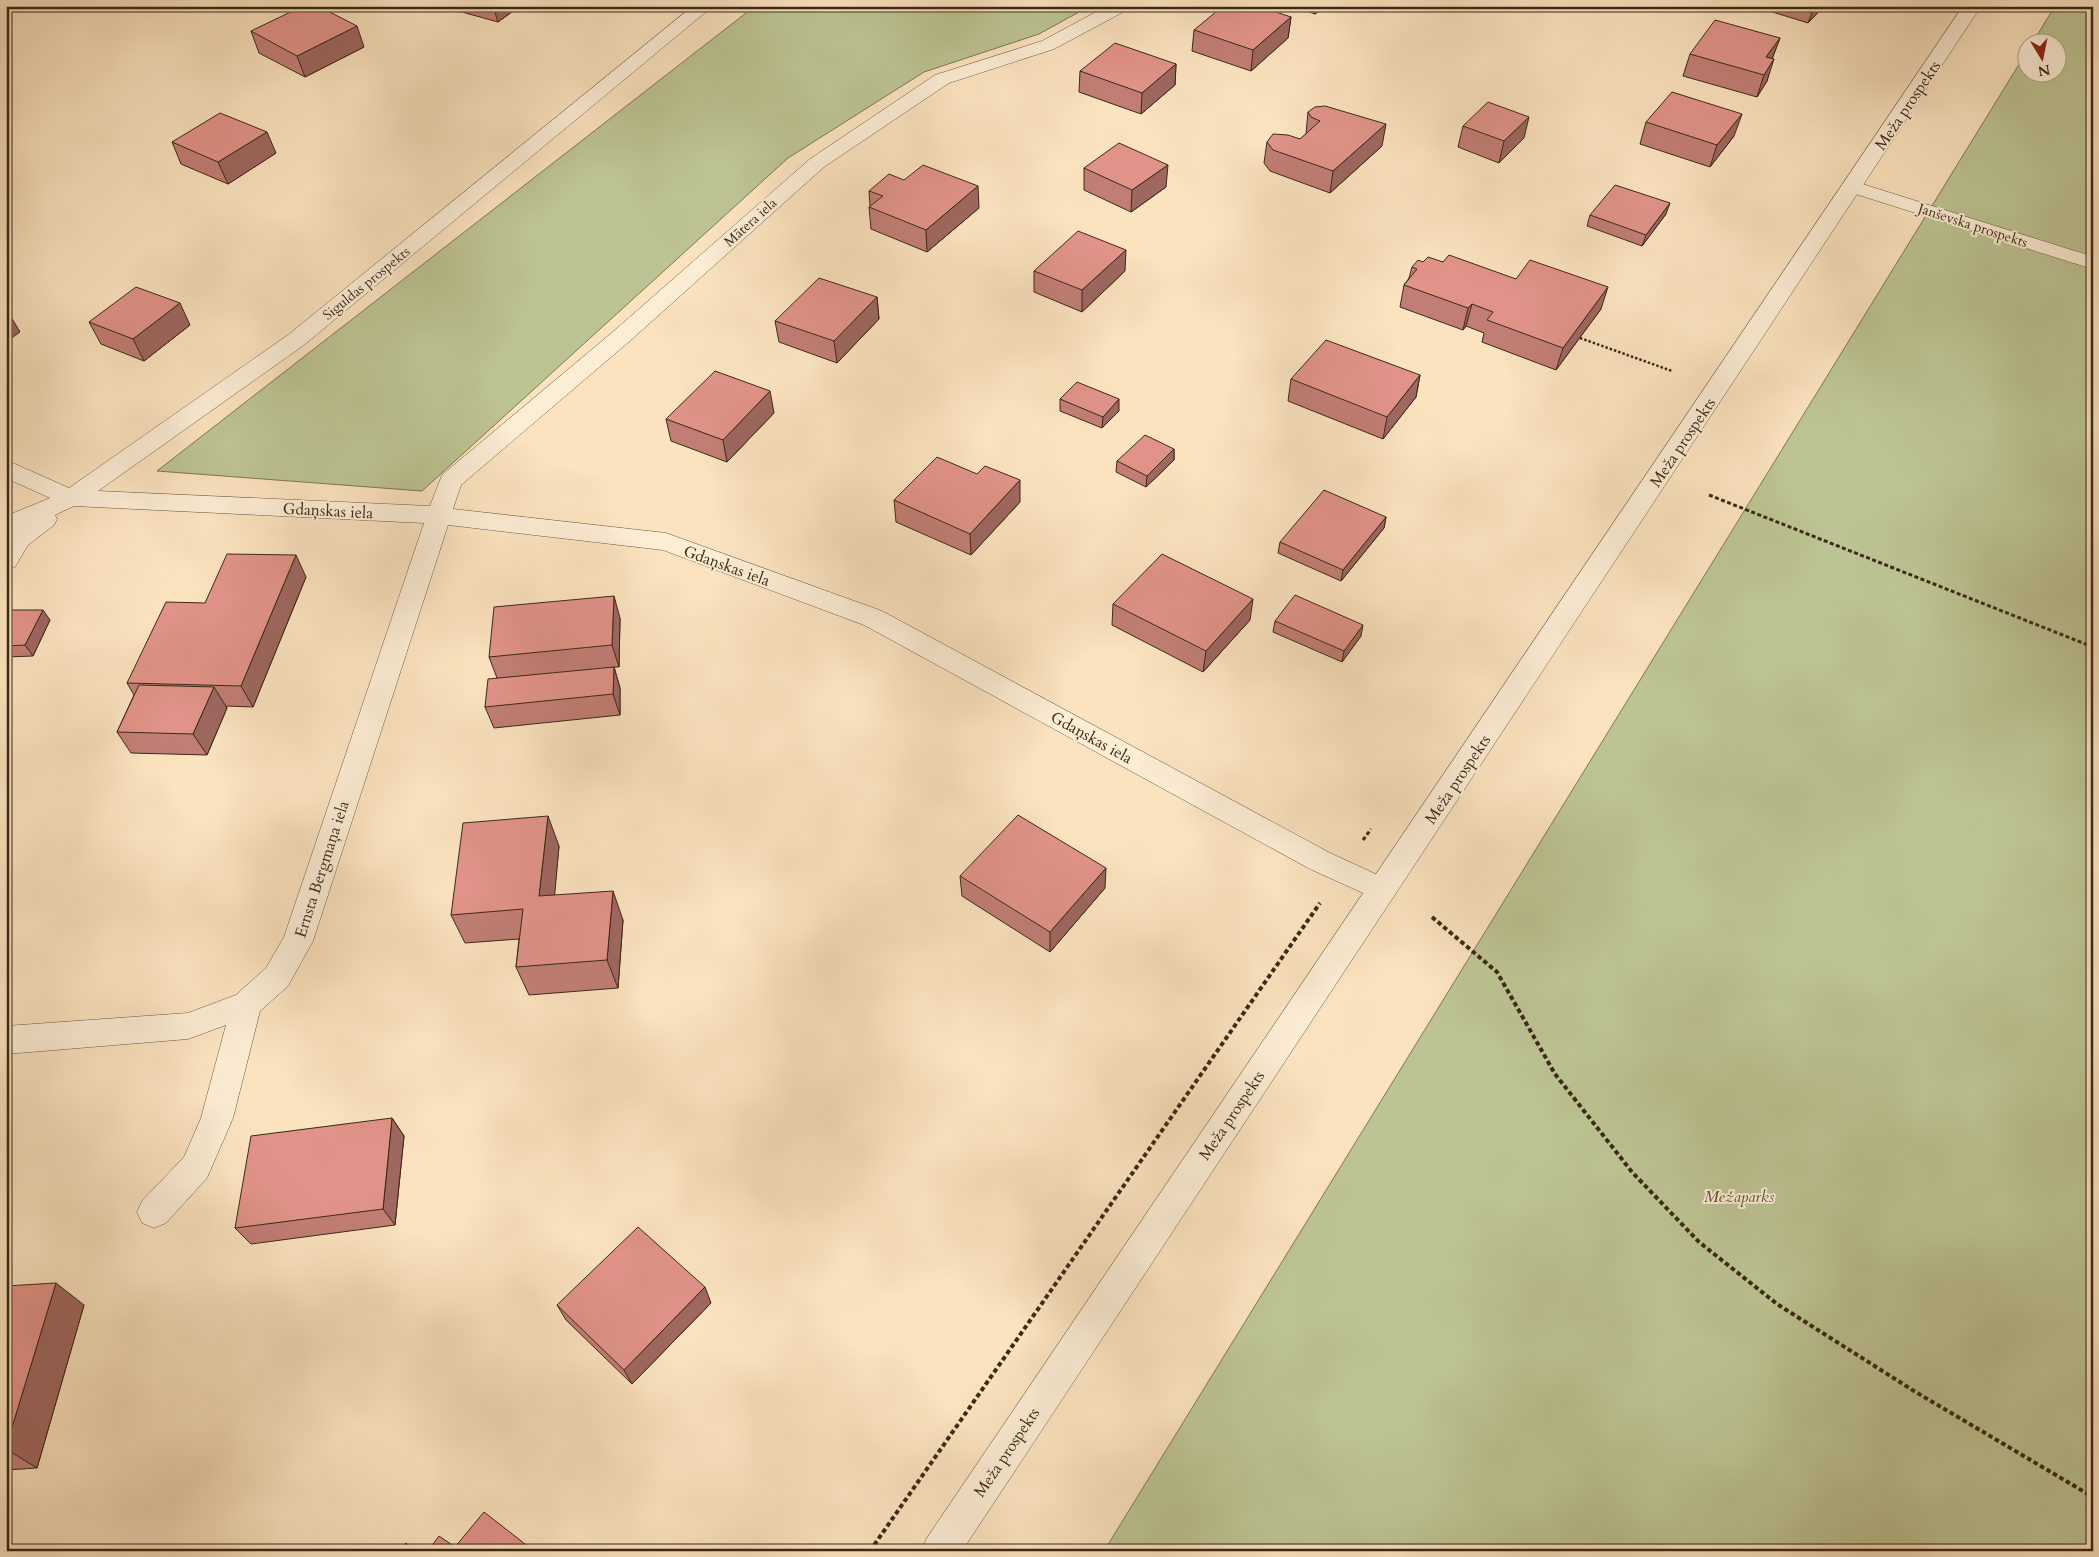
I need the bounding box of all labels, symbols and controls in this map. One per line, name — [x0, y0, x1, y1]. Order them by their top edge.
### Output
north arrow — [2016, 32, 2066, 82]
street label: Meža prospekts — [1870, 56, 1946, 155]
text: N — [2037, 60, 2052, 81]
street label: Mātera iela — [720, 194, 781, 251]
street label: Janševska prospekts — [1914, 198, 2030, 252]
street label: Siguldas prospekts — [319, 242, 414, 325]
street label: Meža prospekts — [1645, 393, 1721, 492]
street label: Gdaņskas iela — [282, 498, 374, 524]
street label: Gdaņskas iela — [680, 540, 773, 592]
street label: Gdaņskas iela — [1047, 706, 1136, 769]
street label: Meža prospekts — [1420, 730, 1496, 829]
street label: Ernsta Bergmaņa iela — [289, 798, 355, 941]
street label: Meža prospekts — [1194, 1066, 1270, 1165]
park label: Mežaparks — [1704, 1186, 1775, 1208]
street label: Meža prospekts — [969, 1403, 1045, 1502]

